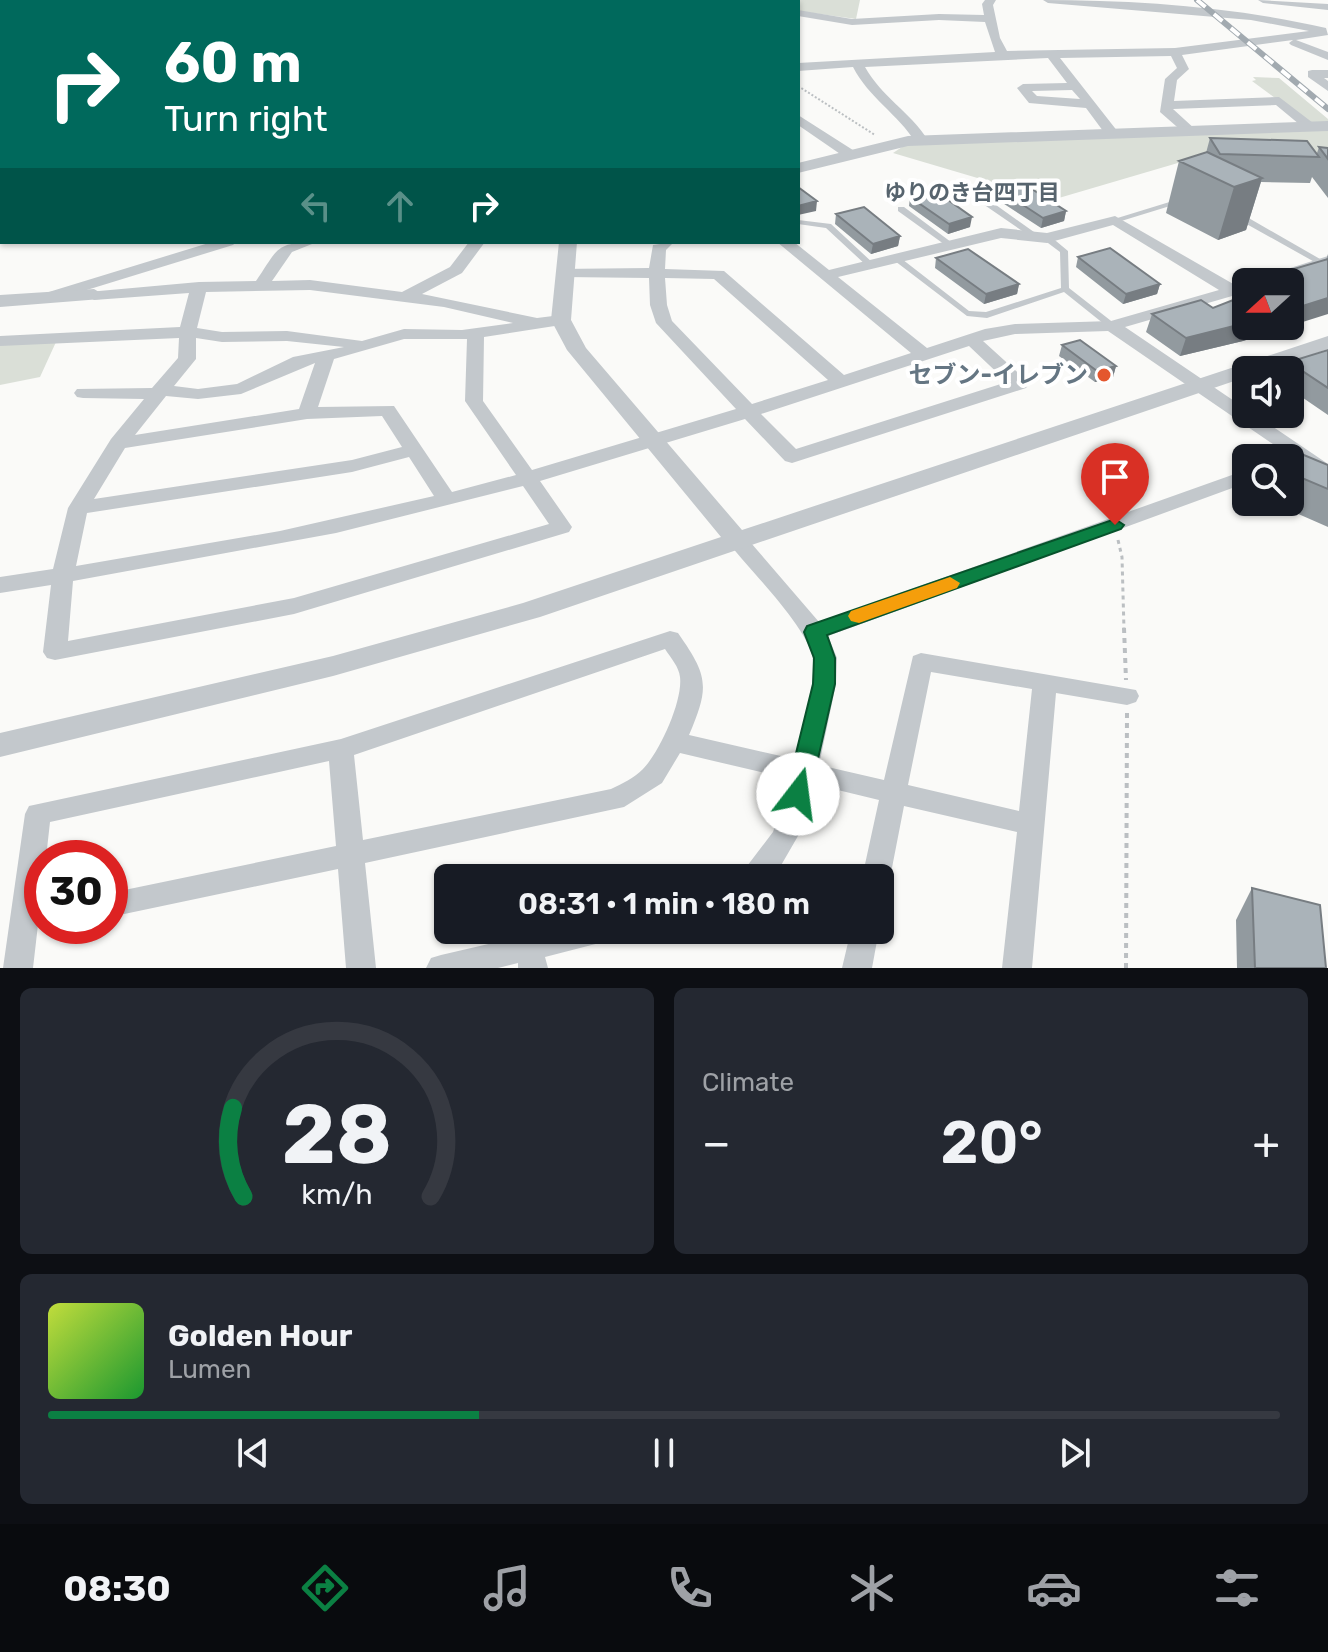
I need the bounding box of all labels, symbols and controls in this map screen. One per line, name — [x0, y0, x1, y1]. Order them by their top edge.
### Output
text: 60 m — [164, 30, 302, 96]
icon: right — [32, 32, 136, 136]
text: Turn right — [164, 97, 328, 140]
district label: ゆりのき台四丁目 — [884, 179, 1060, 206]
icon: left — [294, 184, 338, 228]
icon: ahead — [378, 184, 422, 228]
icon: right — [462, 184, 506, 228]
north arrow — [1232, 268, 1304, 340]
map controls — [1232, 268, 1304, 516]
button: sound — [1232, 356, 1304, 428]
place label: セブン-イレブン — [909, 361, 1088, 389]
marker: セブン-イレブン — [1095, 366, 1113, 384]
pin — [1081, 443, 1149, 525]
button: search — [1232, 444, 1304, 516]
icon: arrive — [1093, 455, 1137, 499]
position arrow — [756, 752, 840, 836]
speed limit sign: 30 — [24, 840, 128, 944]
text: 08:31 · 1 min · 180 m — [518, 886, 810, 922]
text: Climate — [702, 1067, 794, 1098]
text: 28 — [282, 1085, 392, 1184]
text: 20° — [940, 1107, 1043, 1178]
text: − — [702, 1117, 731, 1169]
text: + — [1253, 1117, 1280, 1169]
text: km/h — [301, 1177, 373, 1211]
text: Golden Hour — [168, 1318, 352, 1354]
text: Lumen — [168, 1354, 251, 1385]
icon: previous — [231, 1431, 275, 1475]
icon: pause — [642, 1431, 686, 1475]
icon: next — [1053, 1431, 1097, 1475]
icon: directions — [297, 1560, 353, 1616]
icon: music — [479, 1560, 535, 1616]
icon: phone — [662, 1560, 718, 1616]
icon: climate — [844, 1560, 900, 1616]
icon: car — [1026, 1560, 1082, 1616]
icon: filters — [1209, 1560, 1265, 1616]
text: 08:30 — [63, 1567, 171, 1610]

